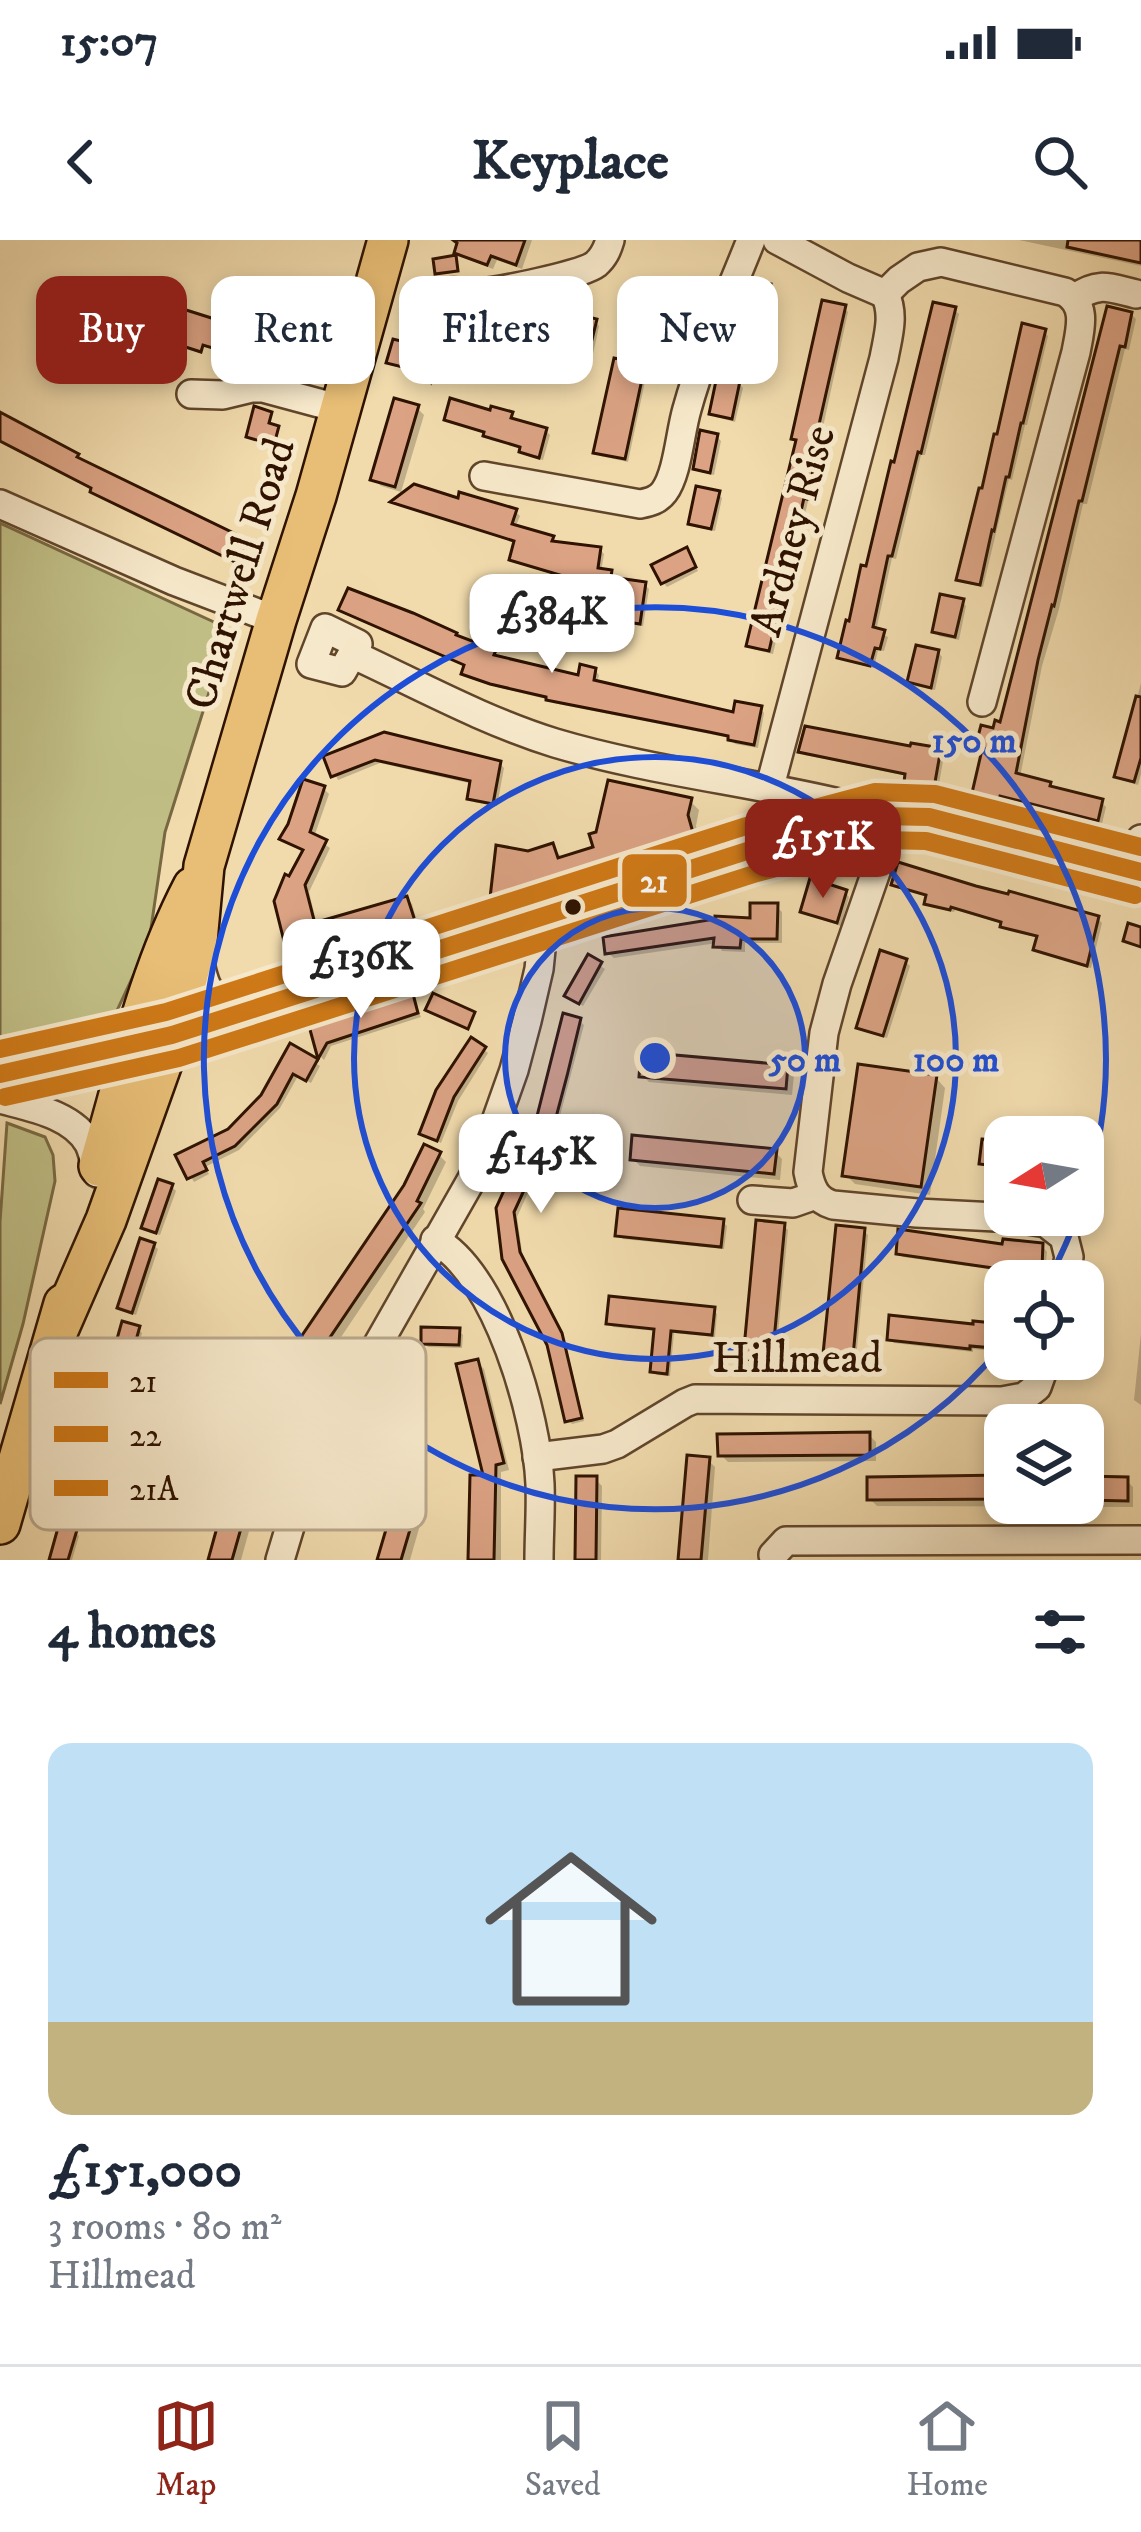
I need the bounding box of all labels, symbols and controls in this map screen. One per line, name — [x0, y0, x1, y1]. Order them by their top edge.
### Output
text: 15:07 — [60, 14, 158, 70]
icon: back — [48, 129, 114, 195]
text: Keyplace — [472, 129, 669, 196]
icon: search — [1027, 129, 1093, 195]
chip: Buy — [36, 276, 187, 384]
chip: Rent — [211, 276, 375, 384]
chip: Filters — [399, 276, 593, 384]
chip: New — [617, 276, 778, 384]
street label: Ardney Rise — [739, 419, 849, 643]
street label: Chartwell Road — [173, 431, 309, 717]
pin: £384K — [468, 574, 636, 676]
text: £384K — [497, 588, 607, 637]
text: 150 m — [931, 719, 1017, 764]
pin: £151K — [739, 799, 907, 901]
text: £151K — [772, 813, 874, 862]
line badge: 21 — [620, 852, 689, 909]
text: 21 — [640, 862, 668, 903]
unlabelled marker — [562, 896, 584, 918]
pin: £136K — [277, 919, 445, 1021]
text: £136K — [309, 933, 413, 982]
centre of rings — [634, 1037, 676, 1079]
text: 50 m — [768, 1038, 841, 1083]
text: 100 m — [913, 1038, 999, 1083]
pin: £145K — [457, 1114, 625, 1216]
north arrow — [984, 1116, 1104, 1236]
map controls — [984, 1116, 1104, 1524]
text: £145K — [486, 1128, 596, 1177]
button: locate — [984, 1260, 1104, 1380]
street label: Hillmead — [712, 1331, 883, 1387]
legend — [30, 1338, 426, 1530]
text: 21 — [129, 1362, 157, 1403]
button: layers — [984, 1404, 1104, 1524]
text: 22 — [129, 1416, 161, 1457]
text: 21A — [129, 1470, 179, 1511]
icon: filters — [1027, 1599, 1093, 1665]
text: 4 homes — [48, 1600, 216, 1664]
icon: home — [463, 1821, 679, 2037]
text: £151,000 — [48, 2139, 242, 2203]
text: 3 rooms · 80 m² — [48, 2203, 281, 2252]
text: Hillmead — [48, 2252, 196, 2301]
tab: Map — [153, 2393, 219, 2506]
tab: Saved — [525, 2393, 601, 2506]
tab: Home — [906, 2393, 988, 2506]

